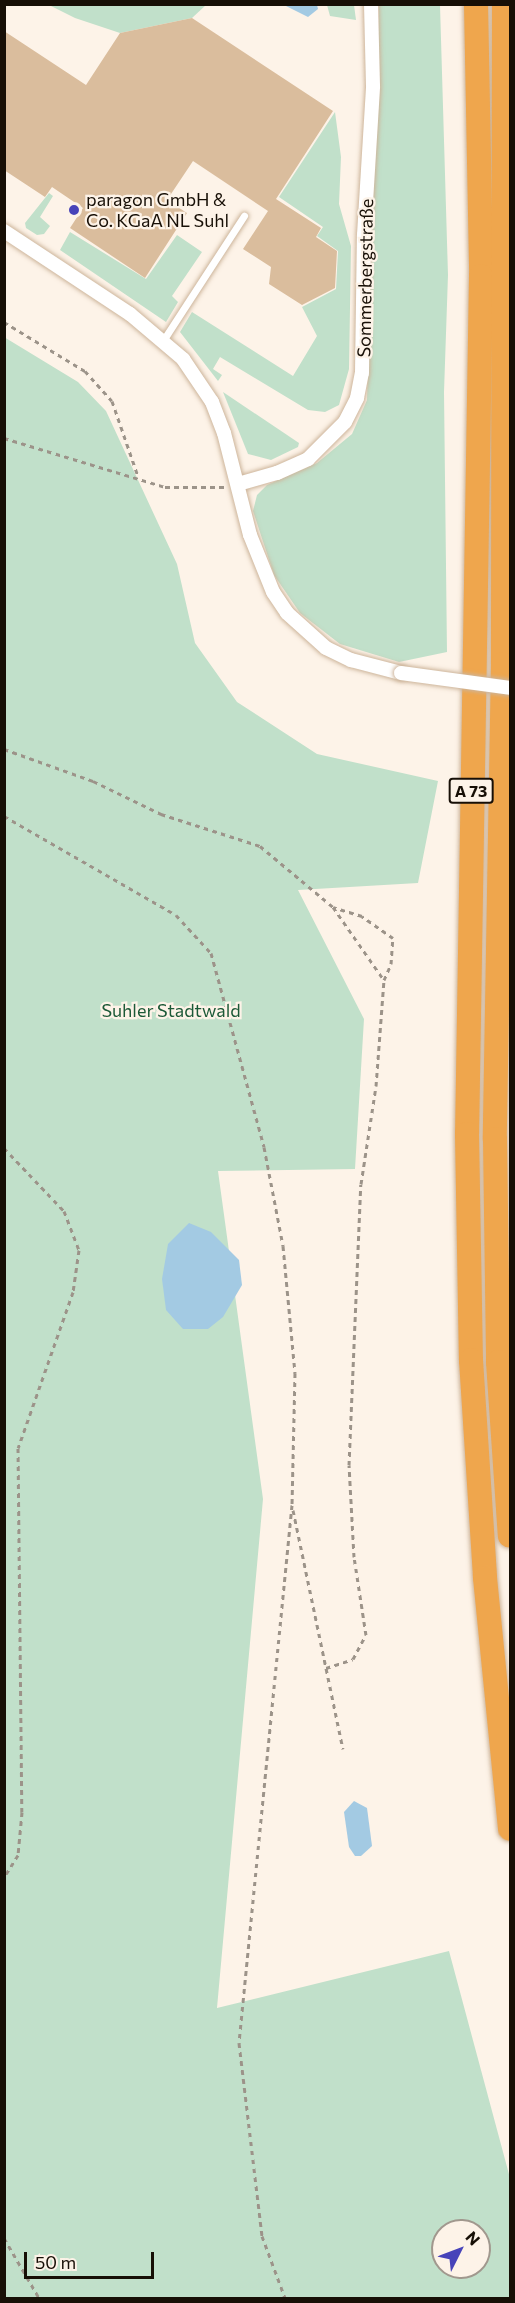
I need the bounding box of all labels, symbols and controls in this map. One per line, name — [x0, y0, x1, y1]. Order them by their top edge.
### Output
place label: paragon GmbH & Co. KGaA NL Suhl — [86, 189, 229, 232]
street label: Sommerbergstraße — [353, 198, 377, 358]
marker: paragon GmbH & Co. KGaA NL Suhl — [67, 203, 81, 217]
road number: A 73 — [448, 778, 494, 804]
park label: Suhler Stadtwald — [101, 999, 241, 1021]
north arrow — [431, 2219, 491, 2279]
text: N — [462, 2227, 484, 2249]
scale bar — [27, 2240, 158, 2278]
text: 50 m — [35, 2251, 76, 2273]

